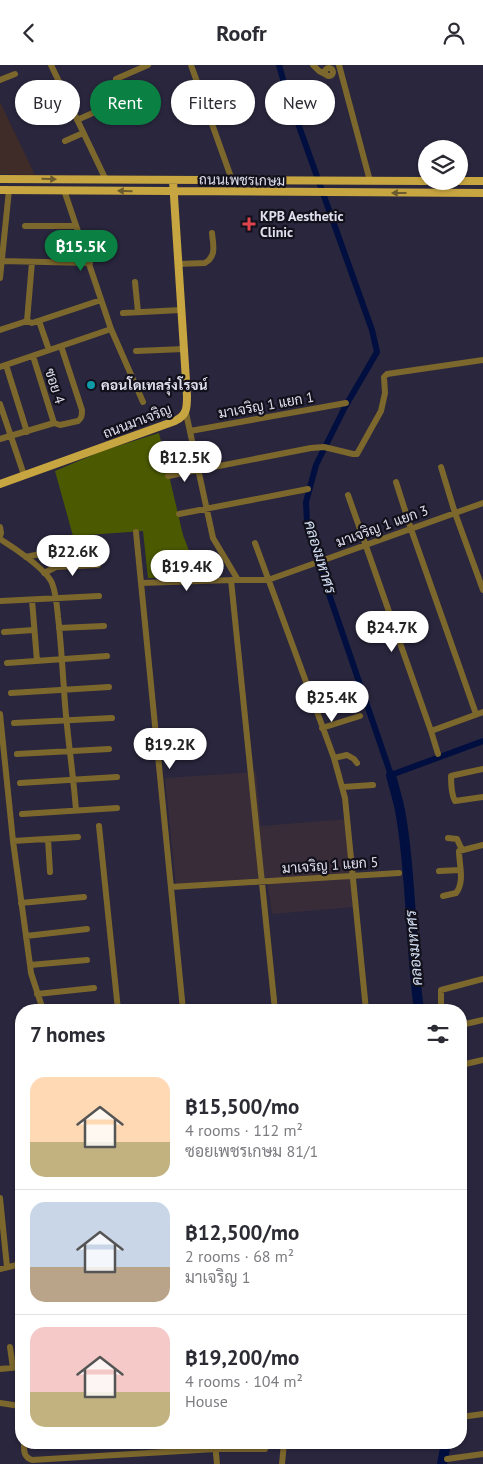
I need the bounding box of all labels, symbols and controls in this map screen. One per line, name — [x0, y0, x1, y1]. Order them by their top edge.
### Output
icon: back — [15, 19, 43, 47]
text: Roofr — [216, 19, 267, 47]
icon: person — [440, 19, 468, 47]
chip: Buy — [15, 80, 80, 125]
chip: Rent — [90, 80, 161, 125]
chip: Filters — [171, 80, 255, 125]
chip: New — [265, 80, 335, 125]
map controls — [418, 140, 468, 190]
button: layers — [418, 140, 468, 190]
street label: ถนนเพชรเกษม — [199, 170, 285, 190]
one-way arrow — [41, 175, 57, 183]
one-way arrow — [116, 187, 132, 195]
one-way arrow — [391, 189, 407, 197]
place label: KPB Aesthetic Clinic — [260, 207, 344, 241]
marker: KPB Aesthetic Clinic — [242, 217, 256, 231]
pin: ฿15.5K — [40, 229, 122, 272]
text: ฿15.5K — [56, 236, 106, 256]
street label: ซอย 4 — [41, 366, 69, 406]
place label: คอนโดเทลรุ่งโรจน์ — [101, 376, 208, 396]
marker: คอนโดเทลรุ่งโรจน์ — [85, 379, 97, 391]
street label: มาเจริญ 1 แยก 1 — [217, 388, 315, 422]
street label: ถนนมาเจริญ — [100, 400, 174, 442]
pin: ฿12.5K — [144, 441, 226, 483]
text: ฿12.5K — [160, 447, 210, 467]
street label: มาเจริญ 1 แยก 3 — [334, 501, 430, 551]
water label: คลองมหาศร — [300, 518, 341, 597]
pin: ฿22.6K — [32, 535, 114, 577]
text: ฿22.6K — [48, 541, 98, 561]
pin: ฿19.4K — [146, 549, 228, 592]
text: ฿19.4K — [162, 556, 212, 576]
pin: ฿24.7K — [351, 611, 433, 653]
text: ฿24.7K — [367, 617, 417, 637]
pin: ฿25.4K — [291, 681, 373, 723]
text: ฿25.4K — [307, 687, 357, 707]
pin: ฿19.2K — [129, 727, 211, 770]
text: ฿19.2K — [145, 734, 195, 754]
street label: มาเจริญ 1 แยก 5 — [281, 853, 379, 877]
water label: คลองมหาศร — [401, 909, 426, 987]
icon: filters — [424, 1020, 452, 1048]
text: 7 homes — [30, 1021, 105, 1048]
text: ฿15,500/mo — [185, 1093, 299, 1120]
icon: home — [70, 1097, 130, 1157]
text: 4 rooms · 112 m² — [185, 1120, 303, 1140]
text: ซอยเพชรเกษม 81/1 — [185, 1141, 318, 1161]
text: ฿12,500/mo — [185, 1219, 299, 1246]
icon: home — [70, 1222, 130, 1282]
text: 2 rooms · 68 m² — [185, 1246, 294, 1266]
text: มาเจริญ 1 — [185, 1267, 250, 1287]
text: ฿19,200/mo — [185, 1344, 299, 1371]
icon: home — [70, 1347, 130, 1407]
text: 4 rooms · 104 m² — [185, 1371, 303, 1391]
text: House — [185, 1391, 228, 1411]

